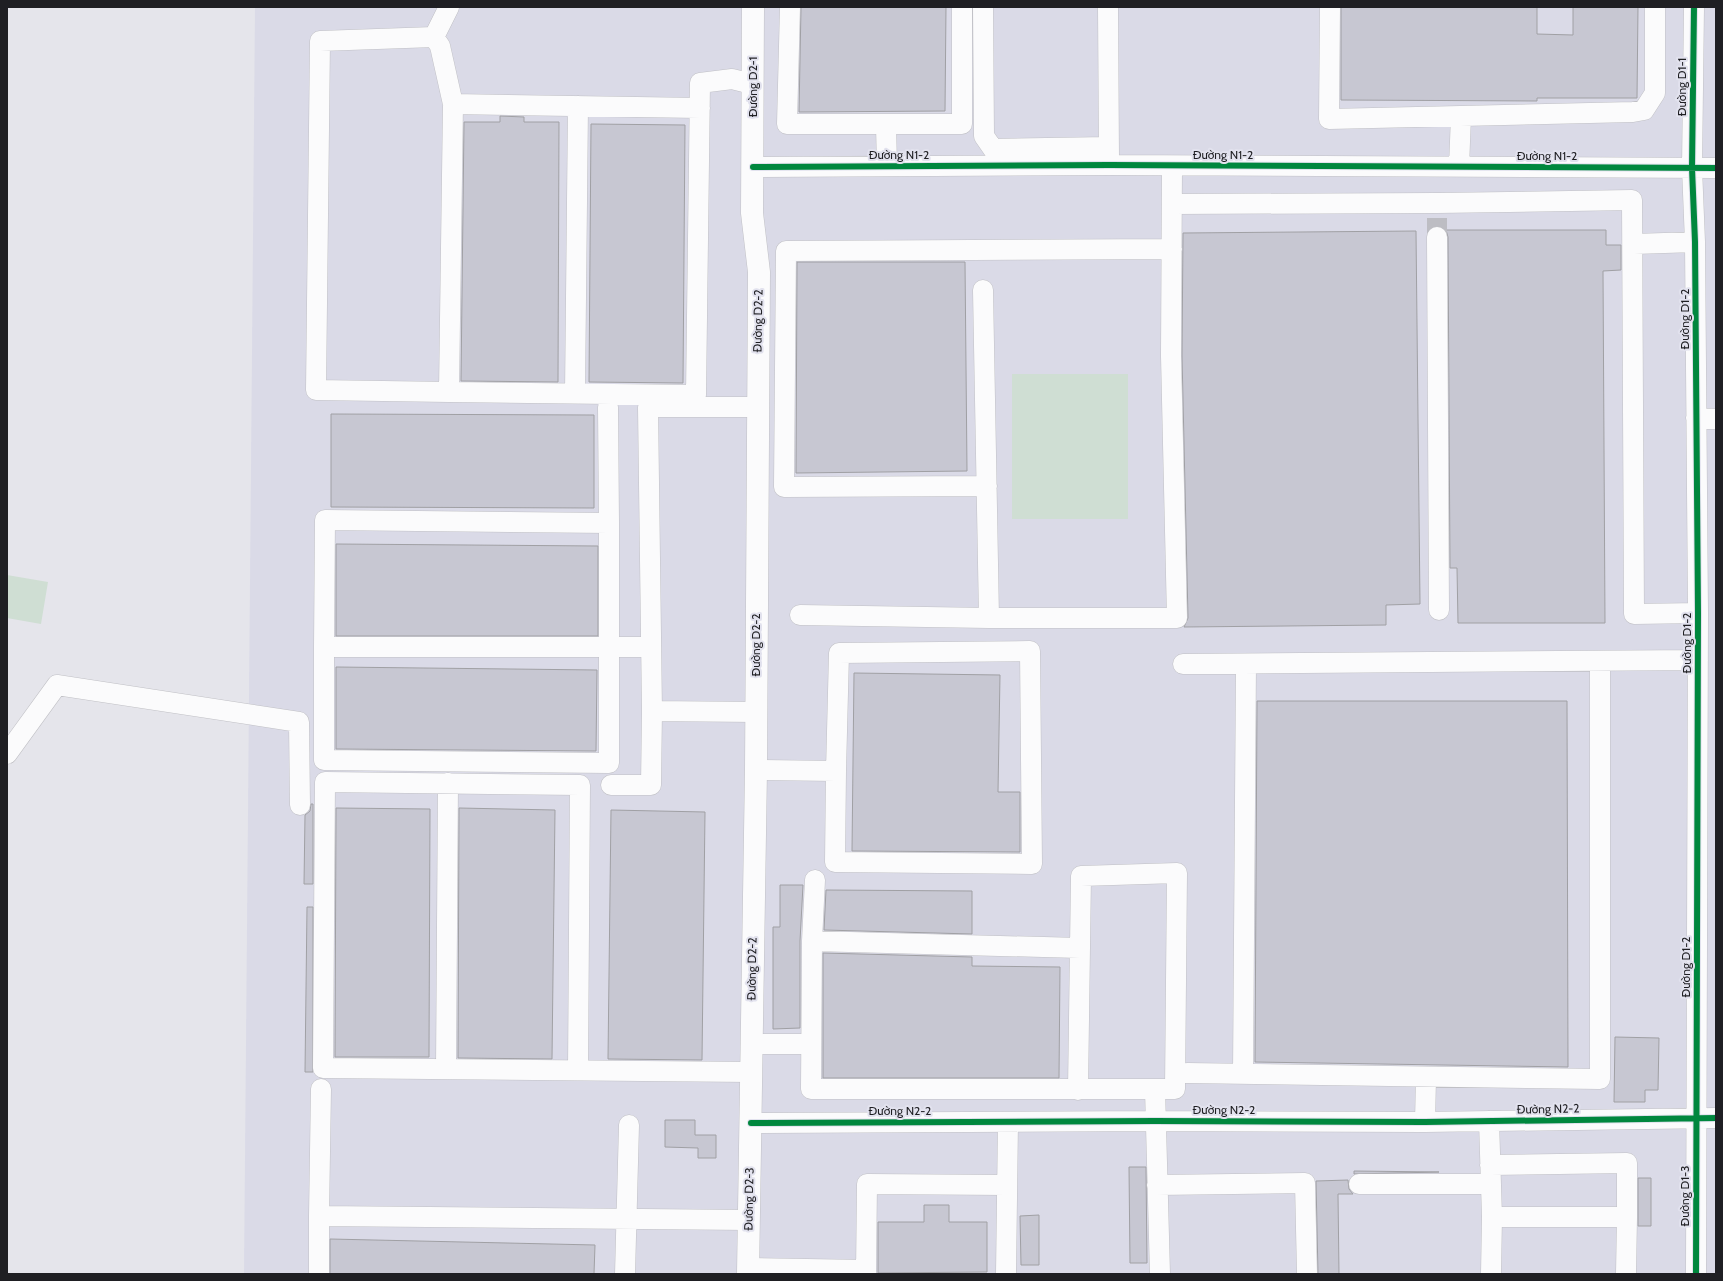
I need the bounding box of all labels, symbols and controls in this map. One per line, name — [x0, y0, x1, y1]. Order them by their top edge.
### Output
street label: Đường D2-1 — [745, 57, 760, 117]
street label: Đường D1-1 — [1674, 58, 1689, 116]
street label: Đường N1-2 — [869, 147, 929, 162]
street label: Đường N1-2 — [1193, 147, 1253, 162]
street label: Đường N1-2 — [1517, 148, 1577, 163]
street label: Đường D2-2 — [749, 289, 766, 353]
street label: Đường D1-2 — [1677, 289, 1692, 349]
street label: Đường D2-2 — [748, 613, 763, 677]
street label: Đường D1-2 — [1679, 613, 1694, 673]
street label: Đường D2-2 — [743, 937, 760, 1001]
street label: Đường D1-2 — [1678, 937, 1693, 997]
street label: Đường N2-2 — [1516, 1100, 1580, 1117]
street label: Đường N2-2 — [1193, 1102, 1255, 1117]
street label: Đường N2-2 — [869, 1103, 931, 1118]
street label: Đường D1-3 — [1677, 1165, 1692, 1227]
street label: Đường D2-3 — [740, 1167, 757, 1231]

